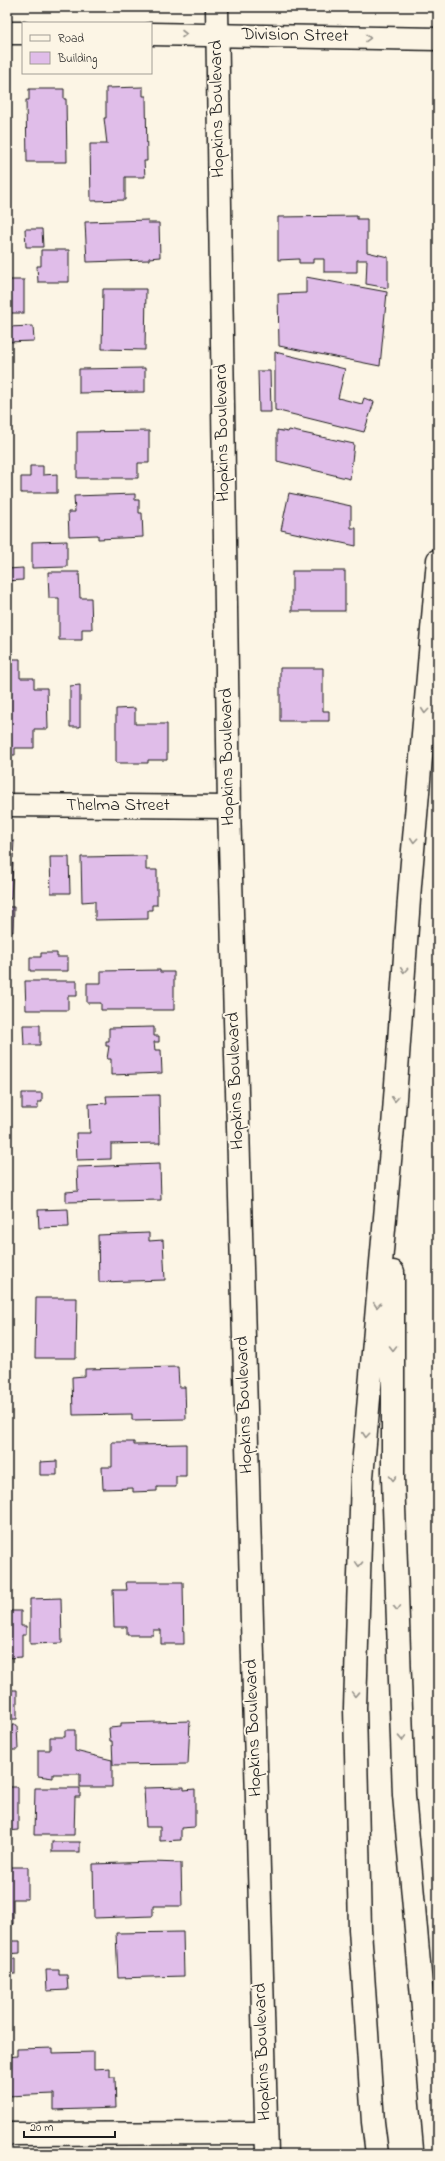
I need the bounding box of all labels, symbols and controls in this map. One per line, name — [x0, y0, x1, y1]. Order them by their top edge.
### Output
legend — [22, 22, 152, 74]
street label: Division Street — [240, 22, 349, 50]
text: Road — [58, 30, 84, 48]
one-way arrow — [181, 30, 187, 38]
one-way arrow — [365, 34, 371, 42]
street label: Hopkins Boulevard — [204, 40, 232, 178]
text: Building — [57, 50, 97, 69]
street label: Hopkins Boulevard — [209, 364, 237, 502]
street label: Hopkins Boulevard — [214, 688, 242, 826]
one-way arrow — [420, 708, 429, 714]
street label: Thelma Street — [66, 793, 170, 819]
one-way arrow — [409, 837, 418, 843]
one-way arrow — [400, 967, 409, 973]
street label: Hopkins Boulevard — [221, 1012, 251, 1150]
one-way arrow — [390, 1096, 399, 1102]
one-way arrow — [373, 1302, 382, 1308]
street label: Hopkins Boulevard — [230, 1336, 260, 1474]
one-way arrow — [389, 1345, 397, 1351]
one-way arrow — [361, 1431, 370, 1438]
one-way arrow — [389, 1475, 397, 1481]
one-way arrow — [355, 1561, 364, 1567]
one-way arrow — [393, 1605, 402, 1611]
street label: Hopkins Boulevard — [239, 1659, 269, 1797]
one-way arrow — [351, 1691, 360, 1697]
one-way arrow — [397, 1735, 406, 1741]
street label: Hopkins Boulevard — [248, 1983, 278, 2121]
scale bar — [24, 2113, 115, 2139]
text: 20 m — [30, 2119, 53, 2137]

